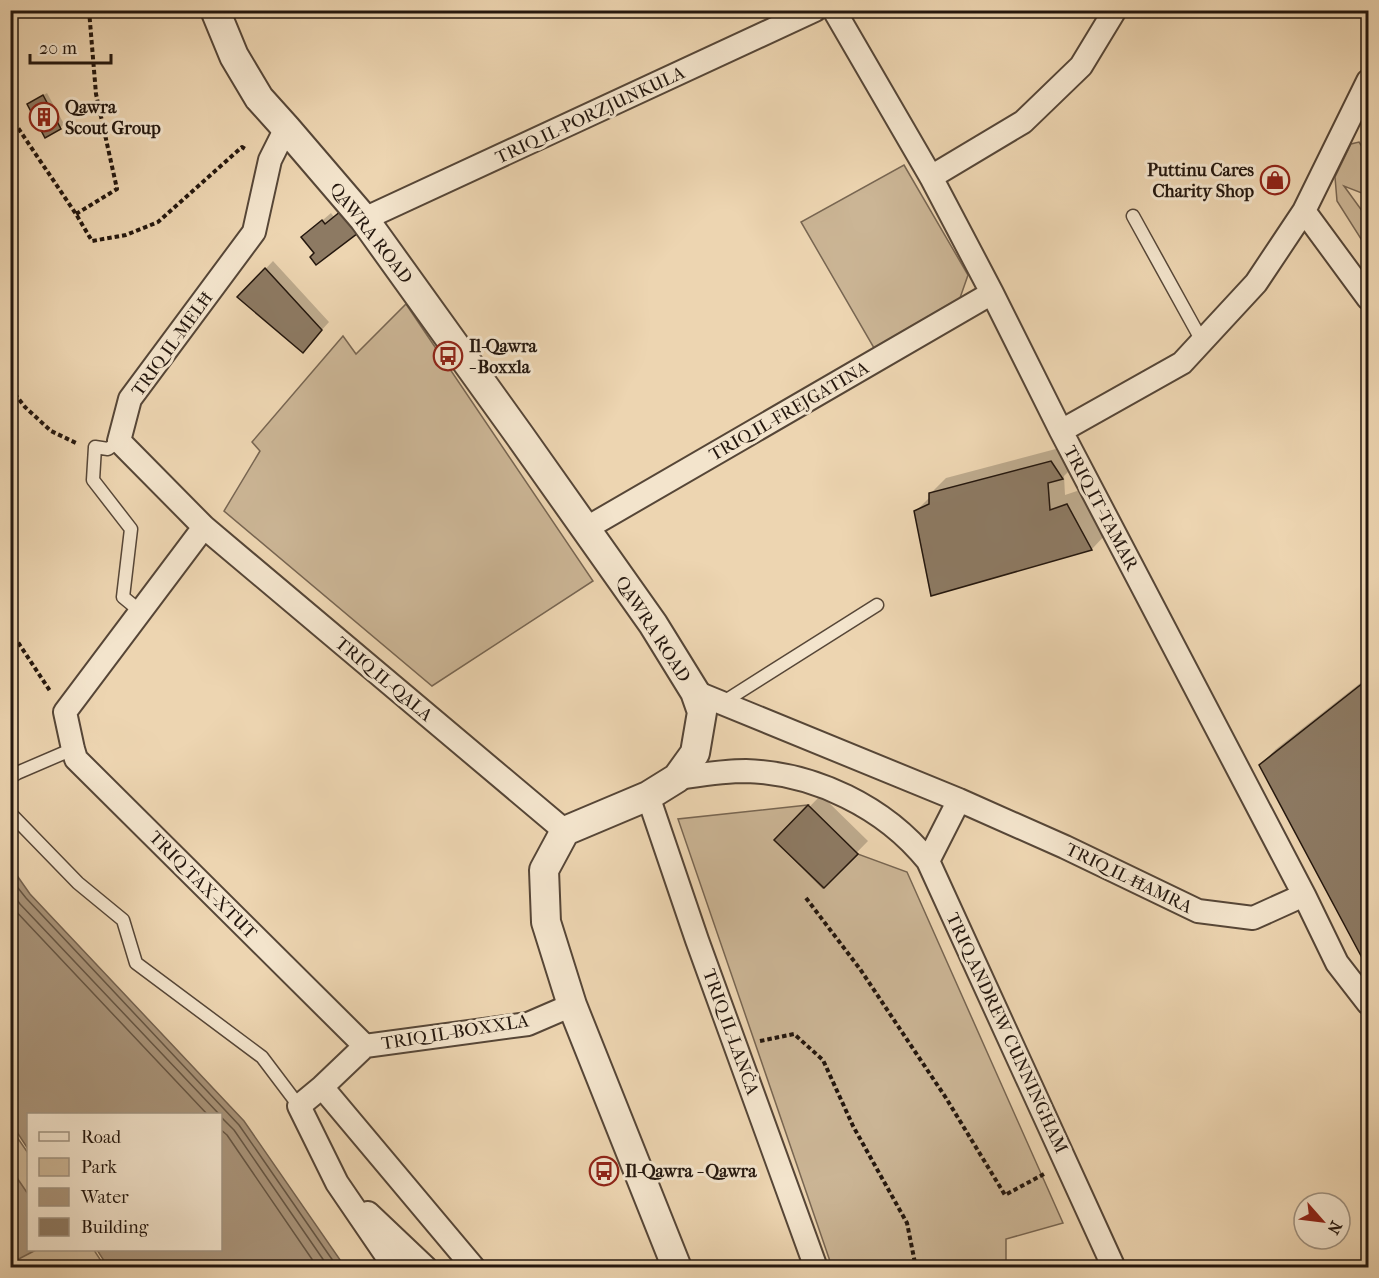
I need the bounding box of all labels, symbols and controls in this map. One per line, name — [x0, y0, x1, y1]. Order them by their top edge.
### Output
scale bar — [30, 27, 111, 65]
text: 20 m — [39, 38, 77, 59]
street label: TRIQ IL-PORZJUNKULA — [492, 62, 688, 169]
place label: Qawra Scout Group — [65, 97, 161, 139]
building icon: Qawra Scout Group — [28, 101, 60, 133]
place label: Puttinu Cares Charity Shop — [1147, 160, 1254, 202]
shop icon: Puttinu Cares Charity Shop — [1259, 164, 1291, 196]
street label: QAWRA ROAD — [325, 179, 416, 288]
street label: TRIQ IL-MELĦ — [128, 288, 217, 400]
place label: Il-Qawra - Boxxla — [469, 336, 538, 378]
bus stop icon: Il-Qawra - Boxxla — [432, 340, 464, 372]
street label: TRIQ IL-FREJGATINA — [706, 357, 873, 466]
street label: TRIQ IT-TAMAR — [1059, 442, 1143, 575]
street label: QAWRA ROAD — [611, 572, 695, 686]
street label: TRIQ IL-QALA — [331, 633, 437, 726]
street label: TRIQ TAX-XTUT — [144, 827, 262, 944]
street label: TRIQ IL-ĦAMRA — [1062, 839, 1196, 918]
street label: TRIQ ANDREW CUNNINGHAM — [941, 910, 1072, 1157]
street label: TRIQ IL-LANĊA — [698, 966, 763, 1098]
street label: TRIQ IL-BOXXLA — [380, 1010, 531, 1055]
legend — [27, 1113, 222, 1251]
text: Road — [81, 1127, 121, 1148]
bus stop icon: Il-Qawra - Qawra — [588, 1155, 620, 1187]
text: Park — [81, 1157, 118, 1178]
place label: Il-Qawra - Qawra — [625, 1161, 757, 1182]
text: Water — [80, 1187, 129, 1208]
north arrow — [1292, 1191, 1352, 1251]
text: Building — [81, 1217, 149, 1238]
text: N — [1323, 1218, 1346, 1238]

